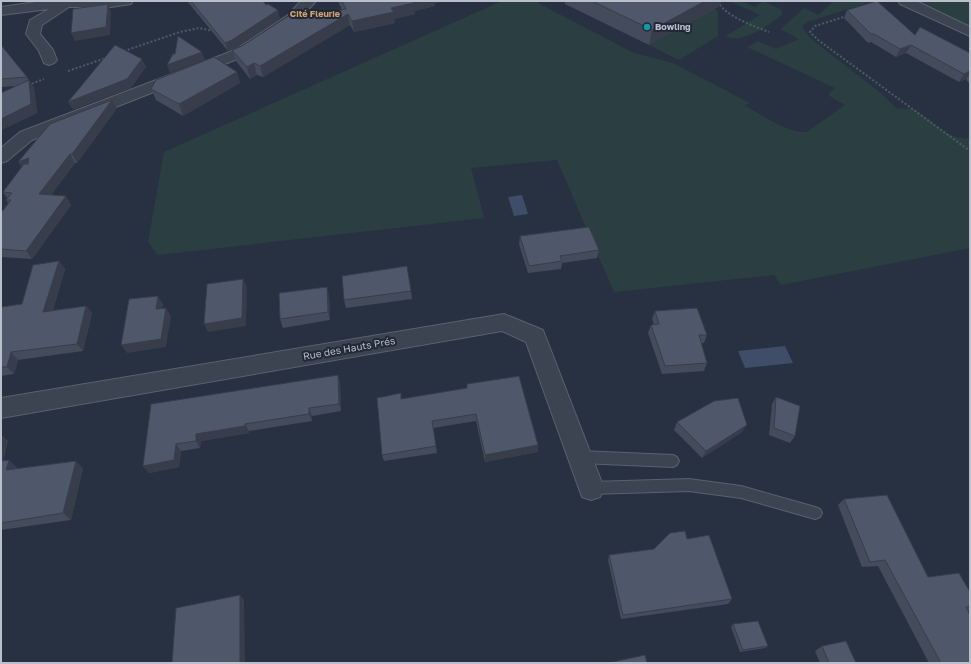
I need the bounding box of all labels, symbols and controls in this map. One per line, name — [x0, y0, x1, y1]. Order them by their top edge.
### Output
district label: Cité Fleurie — [290, 8, 341, 19]
place label: Bowling — [655, 21, 691, 32]
marker: Bowling — [642, 22, 652, 32]
street label: Rue des Hauts Prés — [302, 334, 396, 362]

